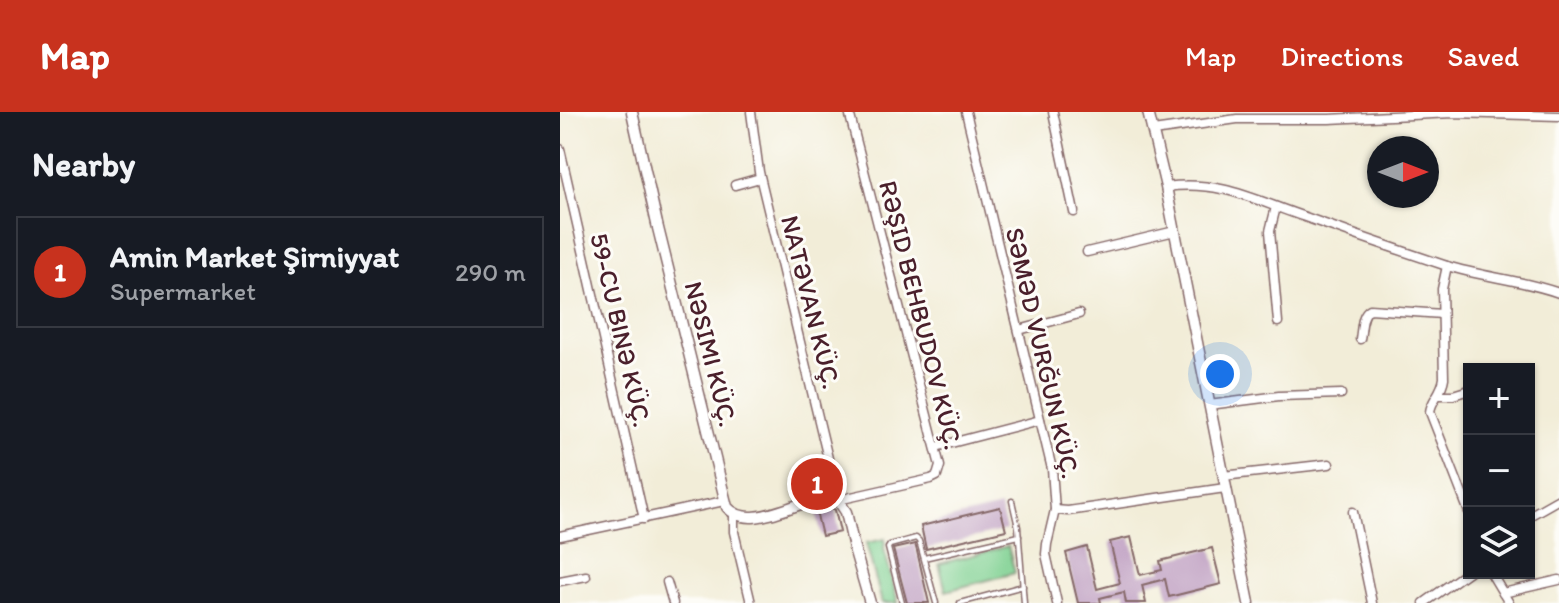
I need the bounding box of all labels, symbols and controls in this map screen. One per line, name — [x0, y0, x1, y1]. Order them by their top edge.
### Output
text: Map — [40, 33, 110, 79]
text: Map — [1185, 39, 1236, 73]
text: Directions — [1280, 39, 1404, 73]
text: Saved — [1448, 39, 1519, 73]
north arrow — [1367, 136, 1439, 208]
text: Nearby — [32, 144, 135, 185]
street label: RƏŞID BEHBUDOV KÜÇ. — [872, 177, 970, 453]
street label: NATƏVAN KÜÇ. — [774, 212, 848, 392]
street label: SƏMƏD VURĞUN KÜÇ. — [999, 224, 1087, 482]
street label: 59-CU BINƏ KÜÇ. — [583, 230, 659, 430]
text: Amin Market Şirniyyat — [110, 238, 399, 275]
text: 1 — [54, 256, 66, 288]
text: 290 m — [455, 256, 526, 288]
text: Supermarket — [110, 275, 256, 307]
street label: NƏSIMI KÜÇ. — [678, 278, 744, 430]
your location — [1200, 354, 1240, 394]
map controls — [1463, 363, 1535, 579]
button: + — [1463, 363, 1535, 435]
button: − — [1463, 435, 1535, 507]
pin: 1 — [791, 454, 843, 514]
button: layers — [1463, 507, 1535, 579]

